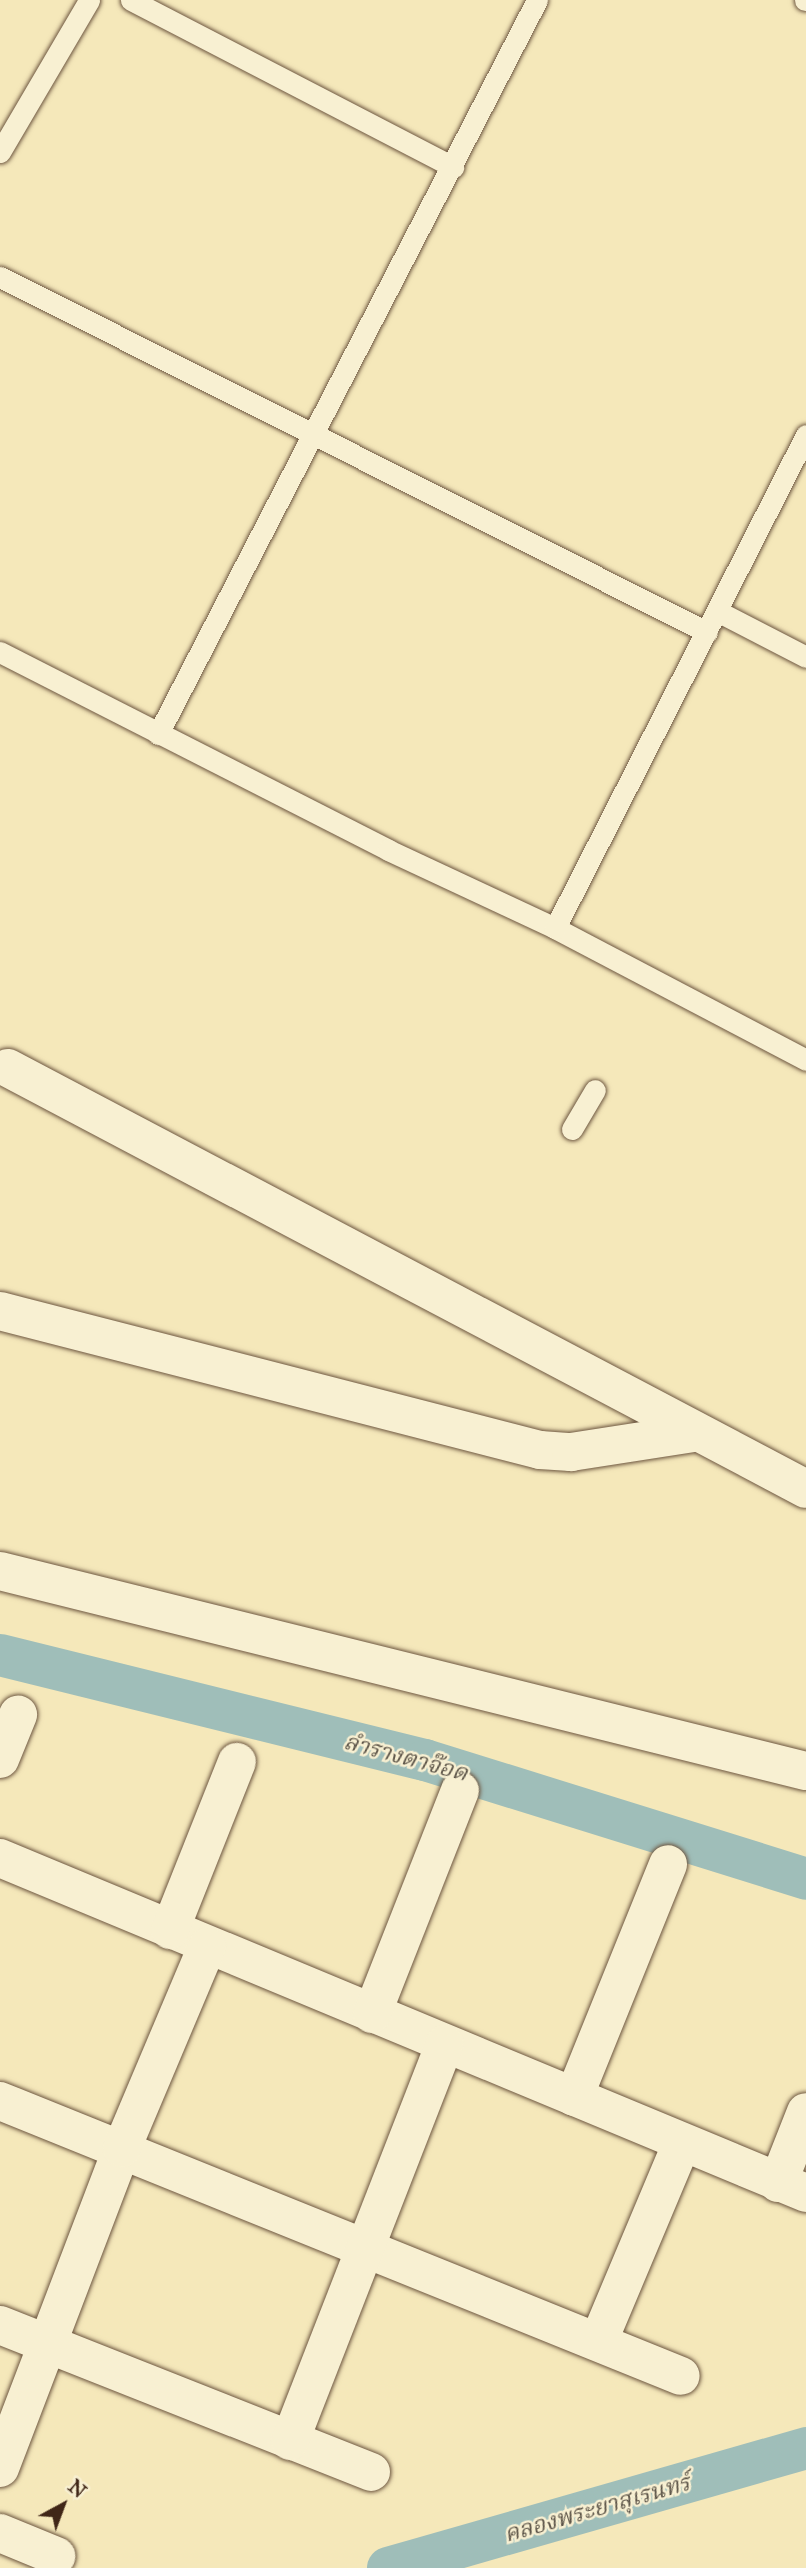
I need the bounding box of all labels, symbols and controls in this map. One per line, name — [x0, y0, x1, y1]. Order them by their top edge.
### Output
water label: ลำรางตาจ๊อด — [341, 1727, 471, 1787]
water label: คลองพระยาสุเรนทร์ — [501, 2468, 693, 2548]
north arrow — [28, 2470, 98, 2540]
text: N — [63, 2475, 91, 2503]

